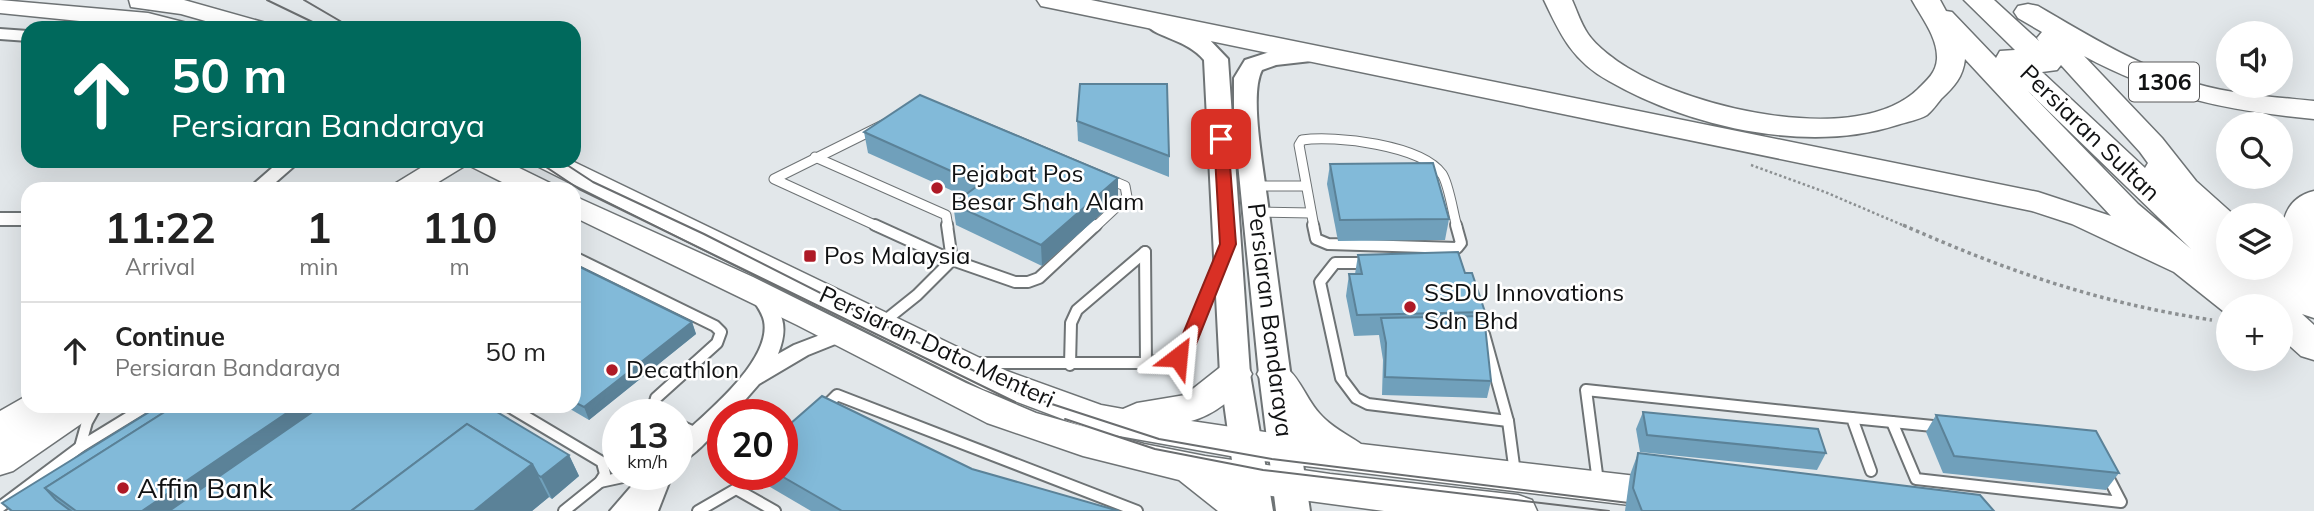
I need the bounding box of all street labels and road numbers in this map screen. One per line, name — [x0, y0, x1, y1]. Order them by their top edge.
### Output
street label: Persiaran Sultan — [2014, 58, 2167, 207]
road number: 1306 — [2129, 62, 2199, 102]
street label: Persiaran Bandaraya — [1242, 201, 1300, 439]
street label: Persiaran Dato Menteri — [815, 278, 1060, 414]

